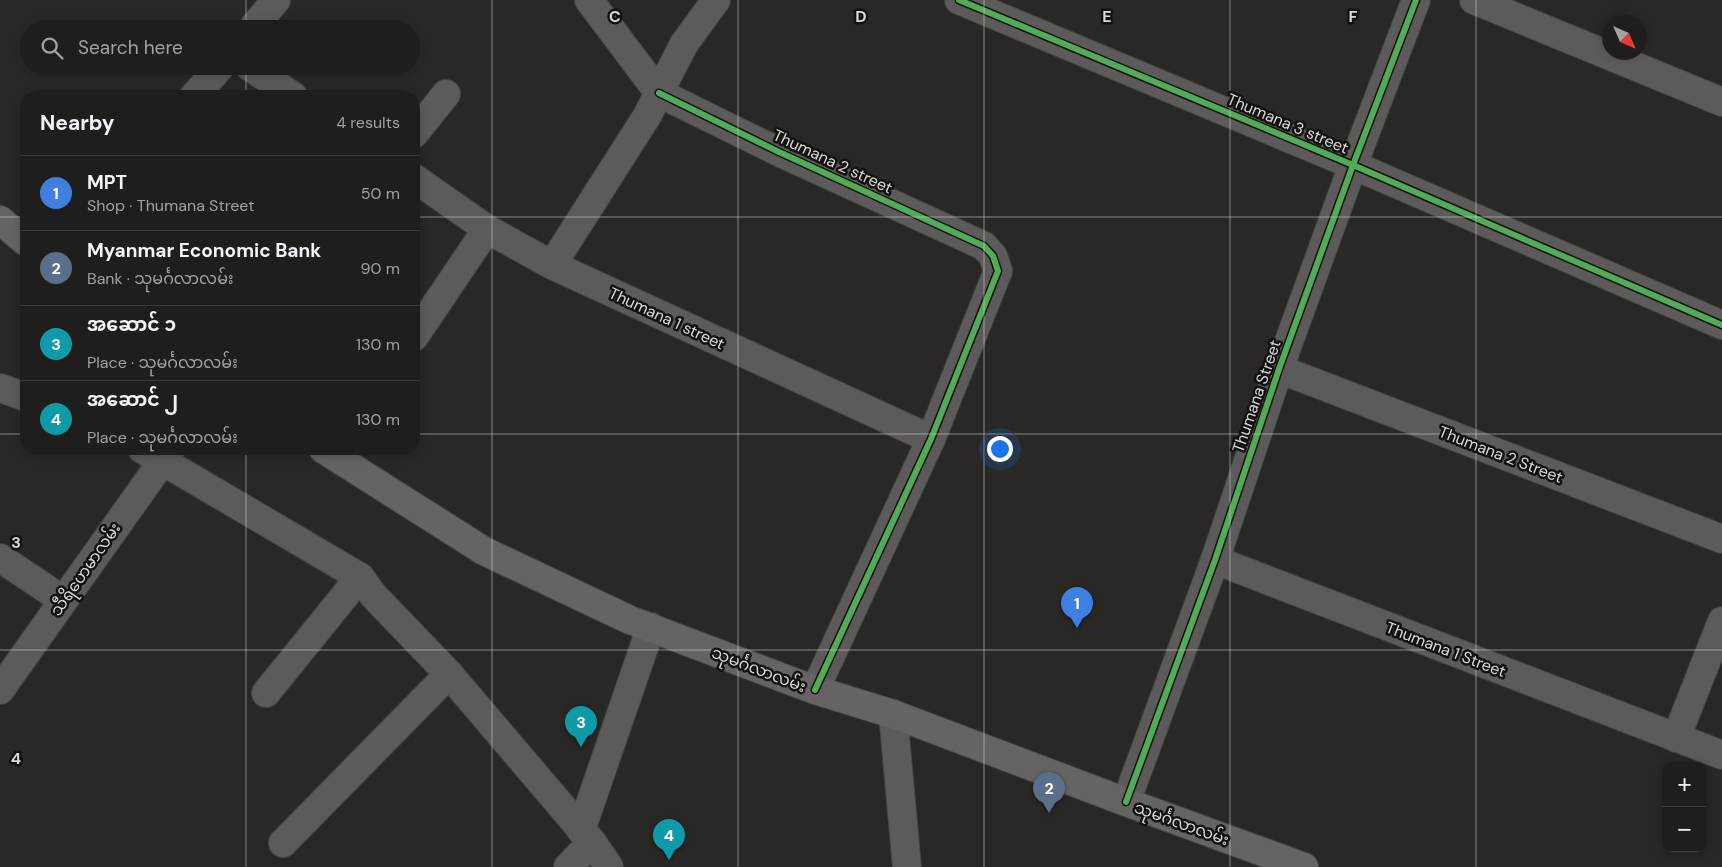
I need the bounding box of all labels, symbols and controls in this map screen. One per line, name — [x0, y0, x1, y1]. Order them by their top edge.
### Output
text: C — [609, 6, 621, 27]
text: D — [855, 6, 867, 27]
text: E — [1102, 6, 1112, 27]
text: F — [1349, 6, 1358, 27]
north arrow — [1602, 15, 1647, 60]
search box — [20, 20, 420, 75]
icon: search — [38, 34, 66, 62]
text: Search here — [78, 35, 183, 60]
street label: Thumana 3 street — [1224, 88, 1352, 159]
text: Nearby — [40, 109, 114, 137]
text: 4 results — [336, 112, 400, 133]
street label: Thumana 2 street — [770, 125, 896, 198]
text: MPT — [87, 170, 127, 195]
text: 1 — [53, 183, 59, 204]
text: 50 m — [361, 183, 400, 204]
text: Shop · Thumana Street — [87, 195, 254, 216]
text: Myanmar Economic Bank — [87, 238, 321, 263]
text: 2 — [51, 258, 61, 279]
text: 90 m — [360, 258, 400, 279]
text: Bank · သုမင်္ဂလာလမ်း — [87, 268, 233, 289]
street label: Thumana 1 street — [606, 282, 728, 354]
text: အဆောင် ၁ — [87, 312, 176, 337]
text: 3 — [51, 334, 61, 355]
text: 130 m — [356, 334, 400, 355]
street label: Thumana Street — [1227, 337, 1286, 455]
text: Place · သုမင်္ဂလာလမ်း — [87, 352, 238, 373]
text: အဆောင် ၂ — [87, 387, 178, 412]
text: 4 — [51, 409, 61, 430]
text: 130 m — [356, 409, 400, 430]
street label: Thumana 2 Street — [1436, 421, 1566, 488]
text: Place · သုမင်္ဂလာလမ်း — [87, 427, 238, 448]
your location — [987, 436, 1013, 462]
street label: သီရိဟေမာလမ်း — [45, 518, 128, 622]
text: 3 — [11, 532, 21, 553]
pin: 1 — [1061, 587, 1093, 628]
street label: Thumana 1 Street — [1383, 617, 1509, 682]
street label: သုမင်္ဂလာလမ်း — [707, 641, 809, 701]
pin: 3 — [565, 706, 597, 747]
text: 4 — [11, 748, 21, 769]
map controls — [1662, 762, 1707, 852]
button: + — [1662, 762, 1707, 807]
pin: 2 — [1033, 772, 1065, 813]
street label: သုမင်္ဂလာလမ်း — [1130, 796, 1232, 854]
button: − — [1662, 807, 1707, 852]
pin: 4 — [653, 819, 685, 860]

